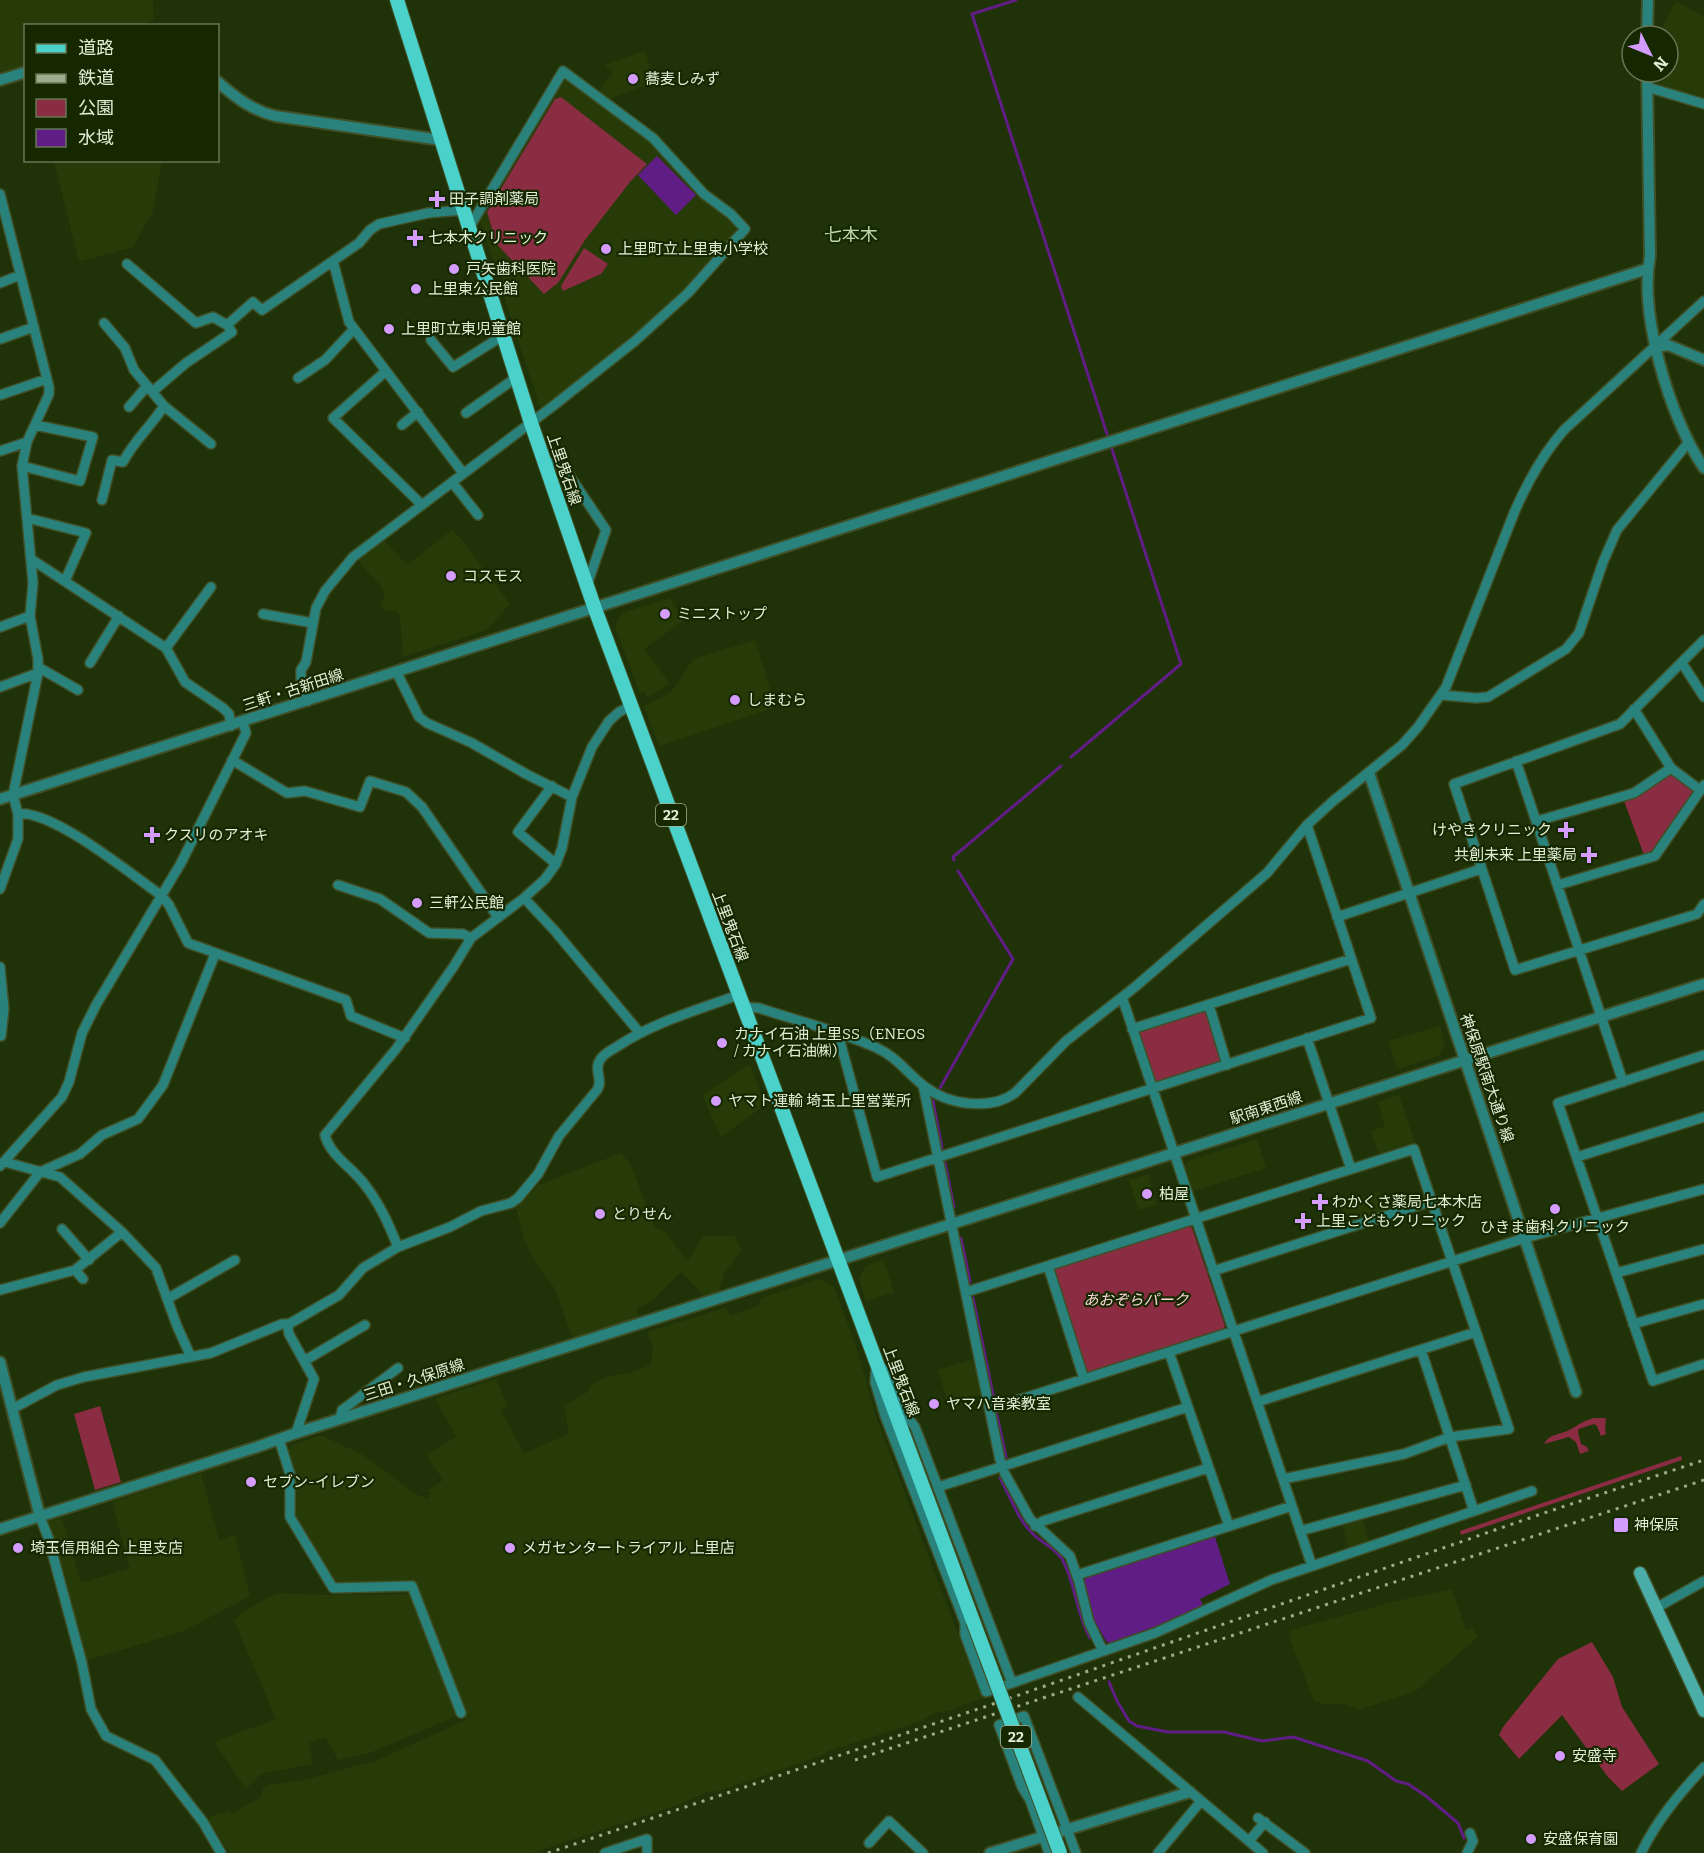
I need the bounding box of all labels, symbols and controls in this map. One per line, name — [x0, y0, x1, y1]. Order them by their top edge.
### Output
legend — [24, 24, 219, 162]
north arrow — [1620, 24, 1680, 84]
text: 道路 — [78, 37, 114, 59]
text: N — [1649, 53, 1672, 75]
text: 鉄道 — [78, 67, 114, 89]
place label: 蕎麦しみず — [645, 70, 720, 88]
marker: 蕎麦しみず — [626, 72, 640, 86]
text: 公園 — [78, 97, 114, 119]
text: 水域 — [78, 127, 114, 149]
place label: 田子調剤薬局 — [449, 190, 539, 208]
marker: 田子調剤薬局 — [430, 192, 444, 206]
district label: 七本木 — [824, 224, 878, 246]
marker: 七本木クリニック — [406, 229, 424, 247]
place label: 七本木クリニック — [428, 229, 548, 247]
place label: 上里町立上里東小学校 — [618, 240, 768, 258]
marker: 上里町立上里東小学校 — [599, 242, 613, 256]
place label: 戸矢歯科医院 — [466, 260, 556, 278]
marker: 戸矢歯科医院 — [447, 262, 461, 276]
place label: 上里東公民館 — [428, 280, 518, 298]
marker: 上里東公民館 — [409, 282, 423, 296]
place label: 上里町立東児童館 — [401, 320, 521, 338]
marker: 上里町立東児童館 — [382, 322, 396, 336]
street label: 上里鬼石線 — [543, 431, 585, 507]
place label: コスモス — [463, 567, 523, 585]
marker: コスモス — [444, 569, 458, 583]
place label: ミニストップ — [677, 605, 767, 623]
marker: ミニストップ — [658, 607, 672, 621]
street label: 三軒・古新田線 — [240, 665, 346, 715]
place label: しまむら — [747, 691, 807, 709]
marker: しまむら — [728, 693, 742, 707]
road number: 22 — [656, 804, 686, 826]
place label: けやきクリニック — [1432, 821, 1552, 839]
marker: けやきクリニック — [1557, 821, 1575, 839]
place label: クスリのアオキ — [164, 826, 269, 844]
marker: クスリのアオキ — [145, 828, 159, 842]
place label: 共創未来 上里薬局 — [1454, 846, 1577, 864]
marker: 共創未来 上里薬局 — [1582, 848, 1596, 862]
street label: 上里鬼石線 — [708, 888, 752, 964]
place label: 三軒公民館 — [429, 894, 504, 912]
marker: 三軒公民館 — [410, 896, 424, 910]
street label: 神保原駅南大通り線 — [1457, 1011, 1517, 1145]
place label: カナイ石油 上里SS（ENEOS / カナイ石油㈱） — [734, 1025, 925, 1060]
marker: カナイ石油 上里SS（ENEOS / カナイ石油㈱） — [715, 1036, 729, 1050]
street label: 駅南東西線 — [1228, 1088, 1304, 1128]
place label: ヤマト運輸 埼玉上里営業所 — [728, 1092, 911, 1110]
marker: ヤマト運輸 埼玉上里営業所 — [709, 1094, 723, 1108]
place label: 柏屋 — [1159, 1185, 1189, 1203]
marker: 柏屋 — [1140, 1187, 1154, 1201]
place label: わかくさ薬局七本木店 — [1332, 1193, 1482, 1211]
marker: わかくさ薬局七本木店 — [1313, 1195, 1327, 1209]
marker: ひきま歯科クリニック — [1548, 1202, 1562, 1216]
place label: とりせん — [612, 1205, 672, 1223]
marker: とりせん — [593, 1207, 607, 1221]
marker: 上里こどもクリニック — [1294, 1212, 1312, 1230]
place label: 上里こどもクリニック — [1316, 1212, 1466, 1230]
place label: ひきま歯科クリニック — [1480, 1218, 1630, 1236]
park label: あおぞらパーク — [1083, 1291, 1189, 1309]
street label: 上里鬼石線 — [879, 1343, 923, 1419]
street label: 三田・久保原線 — [361, 1355, 467, 1405]
place label: ヤマハ音楽教室 — [946, 1395, 1051, 1413]
marker: ヤマハ音楽教室 — [927, 1397, 941, 1411]
place label: セブン-イレブン — [263, 1473, 375, 1491]
marker: セブン-イレブン — [244, 1475, 258, 1489]
marker: 神保原 — [1612, 1516, 1630, 1534]
place label: 神保原 — [1634, 1516, 1679, 1534]
place label: 埼玉信用組合 上里支店 — [30, 1539, 183, 1557]
place label: メガセンタートライアル 上里店 — [522, 1539, 735, 1557]
marker: 埼玉信用組合 上里支店 — [11, 1541, 25, 1555]
marker: メガセンタートライアル 上里店 — [503, 1541, 517, 1555]
road number: 22 — [1001, 1726, 1031, 1748]
place label: 安盛寺 — [1572, 1747, 1617, 1765]
marker: 安盛寺 — [1553, 1749, 1567, 1763]
place label: 安盛保育園 — [1543, 1830, 1618, 1848]
marker: 安盛保育園 — [1524, 1832, 1538, 1846]

